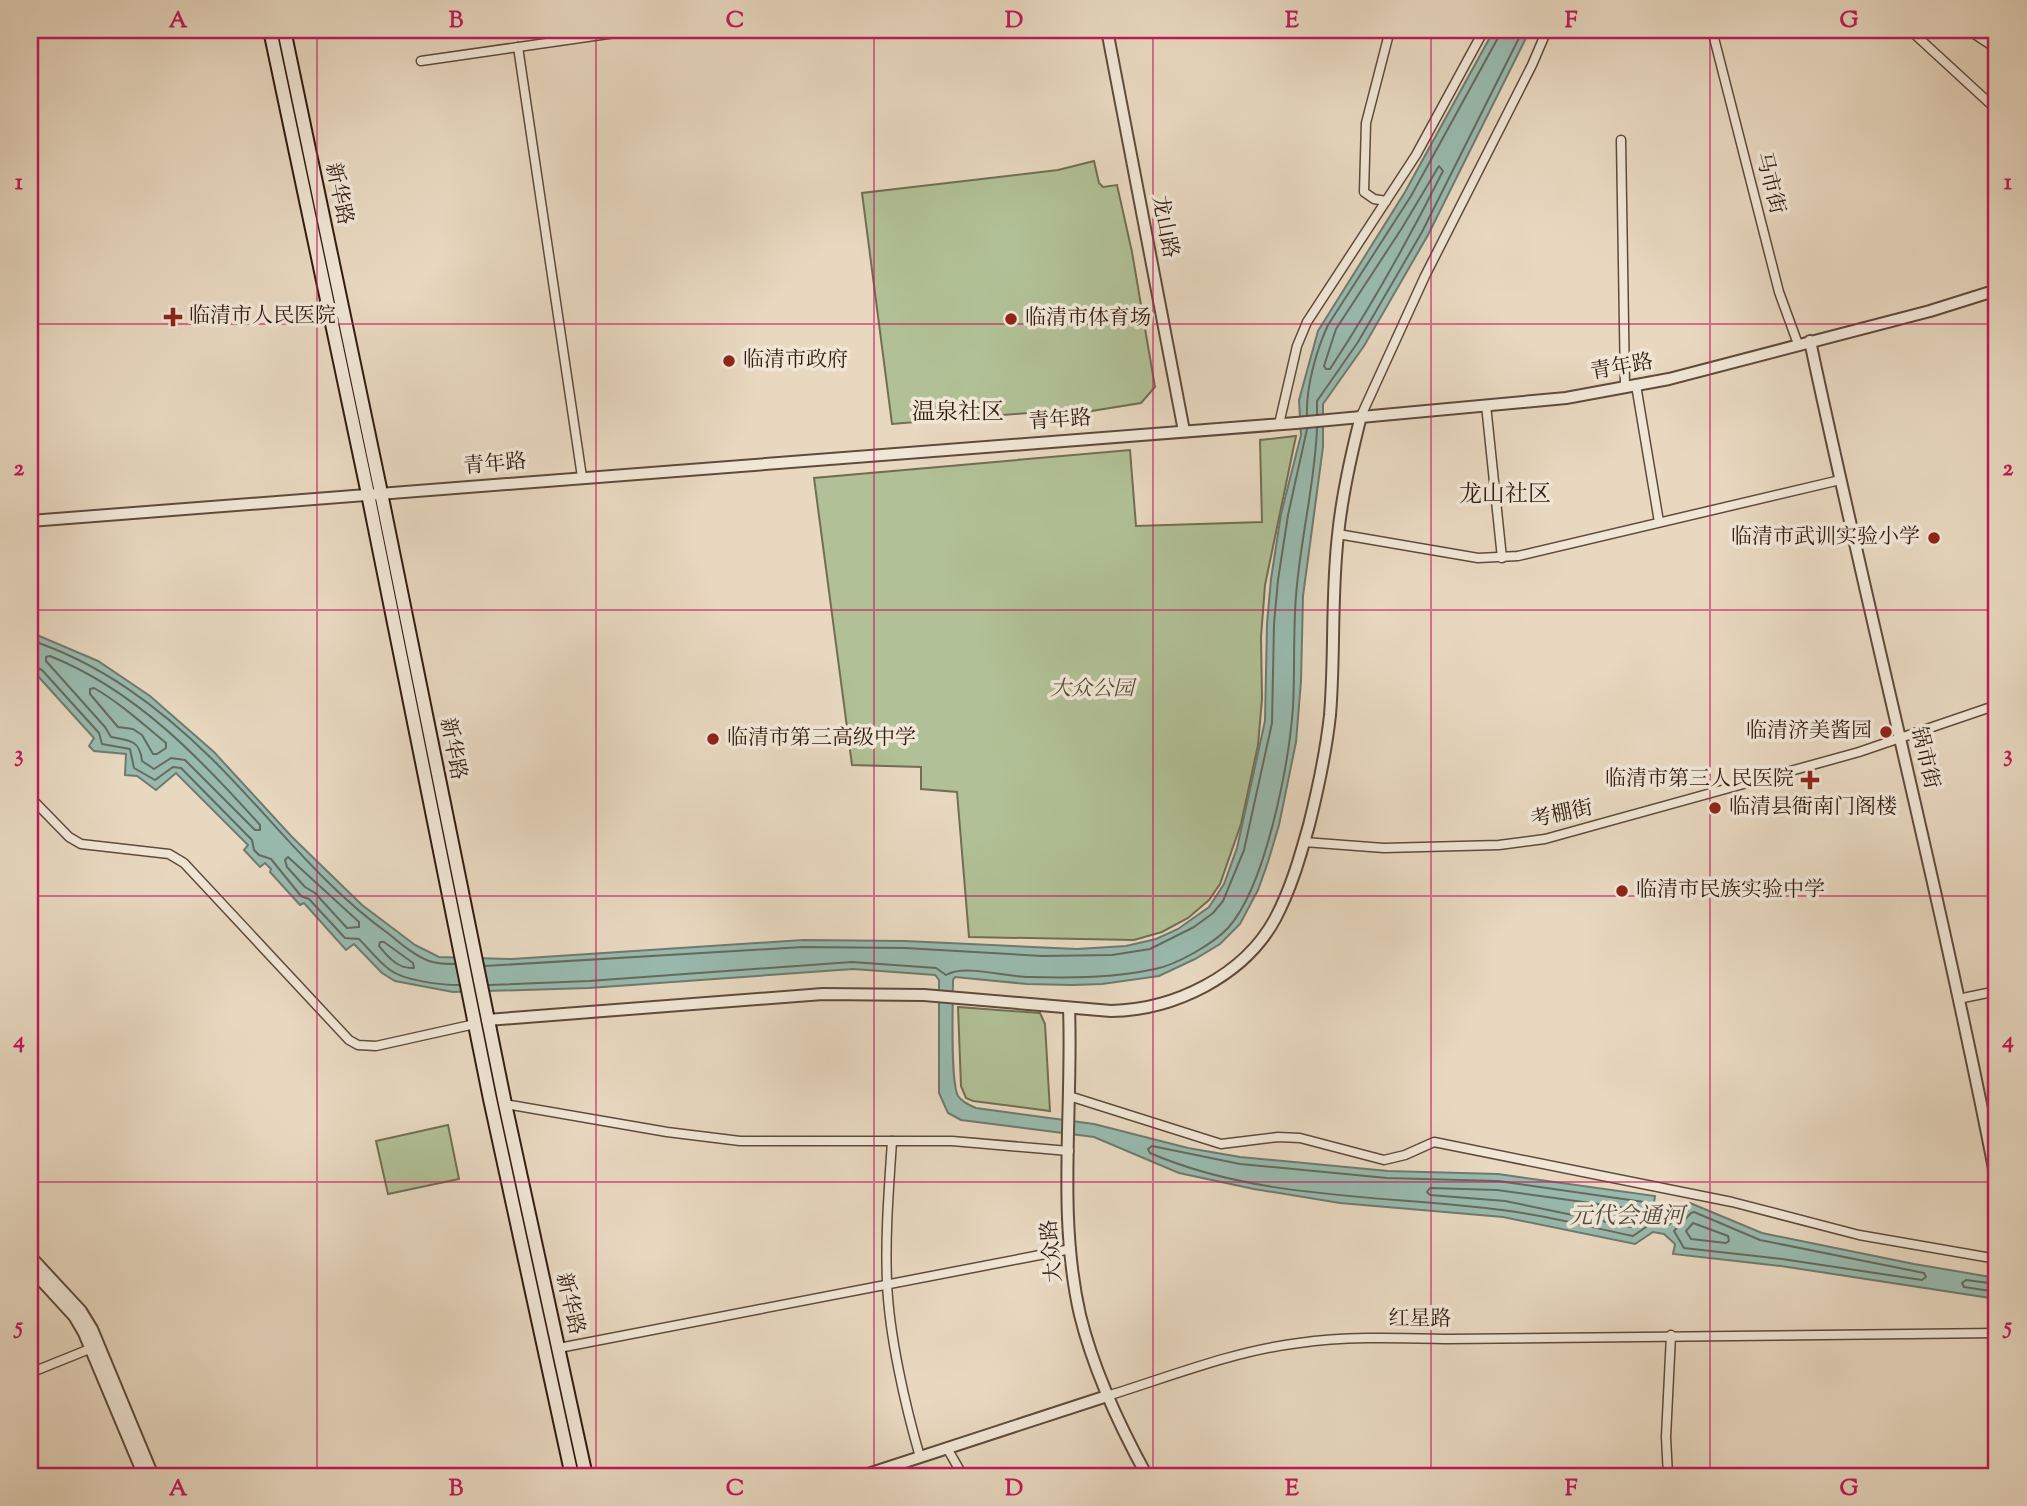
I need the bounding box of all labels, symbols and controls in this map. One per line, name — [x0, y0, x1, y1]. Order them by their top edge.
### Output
text: A — [169, 5, 188, 38]
text: B — [449, 5, 464, 38]
text: C — [726, 5, 744, 38]
text: D — [1005, 5, 1023, 38]
text: E — [1285, 5, 1299, 38]
text: F — [1565, 5, 1578, 38]
text: G — [1840, 5, 1859, 38]
street label: 马市街 — [1747, 149, 1791, 217]
street label: 新华路 — [317, 160, 359, 228]
text: 1 — [15, 167, 23, 200]
text: 1 — [2004, 167, 2012, 200]
street label: 龙山路 — [1143, 193, 1185, 261]
place label: 临清市人民医院 — [189, 302, 336, 332]
place label: 临清市体育场 — [1025, 304, 1151, 334]
marker: 临清市人民医院 — [163, 307, 183, 327]
marker: 临清市体育场 — [1003, 311, 1019, 327]
place label: 临清市政府 — [743, 346, 848, 376]
street label: 青年路 — [1588, 348, 1656, 388]
marker: 临清市政府 — [721, 353, 737, 369]
district label: 温泉社区 — [912, 397, 1004, 430]
street label: 青年路 — [1028, 404, 1092, 438]
street label: 青年路 — [462, 447, 528, 483]
text: 2 — [14, 453, 25, 486]
text: 2 — [2003, 453, 2014, 486]
district label: 龙山社区 — [1459, 479, 1551, 512]
place label: 临清市武训实验小学 — [1731, 523, 1920, 553]
marker: 临清市武训实验小学 — [1926, 530, 1942, 546]
park label: 大众公园 — [1050, 675, 1137, 705]
street label: 新华路 — [431, 715, 473, 783]
place label: 临清济美酱园 — [1746, 717, 1872, 747]
place label: 临清市第三高级中学 — [727, 724, 916, 754]
marker: 临清济美酱园 — [1878, 724, 1894, 740]
street label: 锅市街 — [1902, 724, 1946, 792]
marker: 临清市第三高级中学 — [705, 731, 721, 747]
text: 3 — [14, 739, 24, 772]
text: 3 — [2003, 739, 2013, 772]
place label: 临清市第三人民医院 — [1605, 765, 1794, 795]
marker: 临清市第三人民医院 — [1800, 770, 1820, 790]
place label: 临清县衙南门阁楼 — [1729, 793, 1897, 823]
street label: 考棚街 — [1528, 794, 1596, 836]
marker: 临清县衙南门阁楼 — [1707, 800, 1723, 816]
place label: 临清市民族实验中学 — [1636, 876, 1825, 906]
marker: 临清市民族实验中学 — [1614, 883, 1630, 899]
text: 4 — [12, 1025, 25, 1058]
text: 4 — [2001, 1025, 2014, 1058]
water label: 元代会通河 — [1570, 1201, 1689, 1234]
street label: 大众路 — [1035, 1218, 1071, 1284]
street label: 新华路 — [547, 1270, 591, 1338]
street label: 红星路 — [1389, 1305, 1452, 1335]
text: 5 — [13, 1311, 23, 1344]
text: 5 — [2002, 1311, 2012, 1344]
text: A — [169, 1473, 188, 1506]
text: B — [449, 1473, 464, 1506]
text: C — [726, 1473, 744, 1506]
text: D — [1005, 1473, 1023, 1506]
text: E — [1285, 1473, 1299, 1506]
text: F — [1565, 1473, 1578, 1506]
text: G — [1840, 1473, 1859, 1506]

